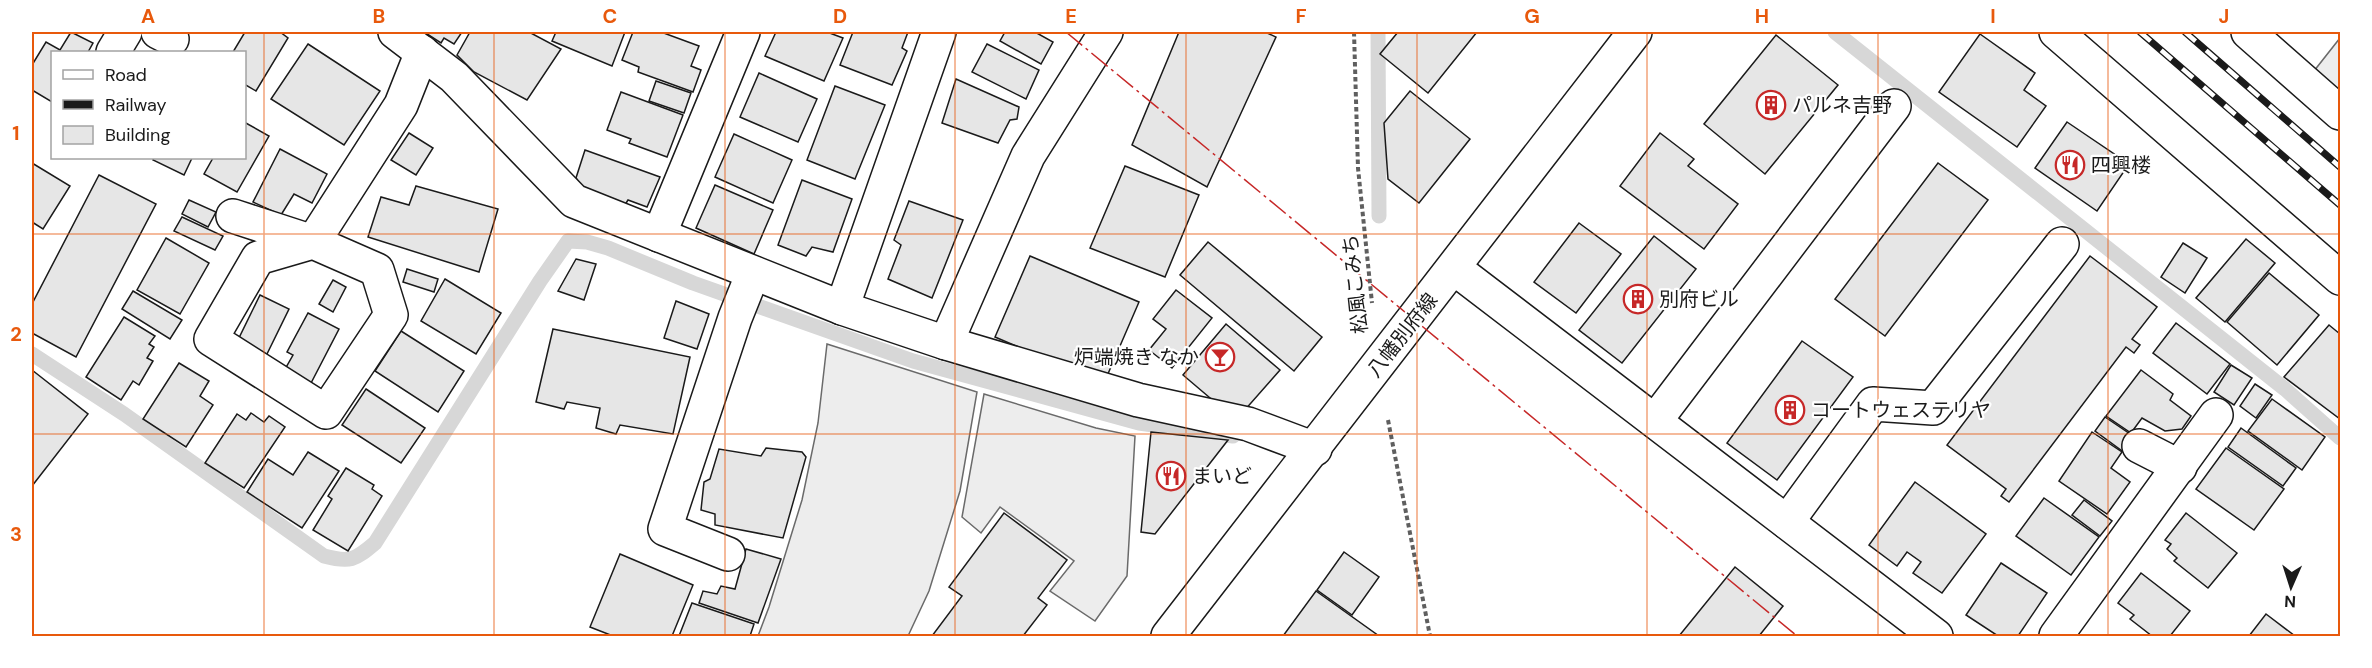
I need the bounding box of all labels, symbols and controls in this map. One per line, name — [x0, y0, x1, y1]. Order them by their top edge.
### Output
text: A — [141, 3, 155, 29]
text: B — [373, 3, 385, 29]
text: C — [603, 3, 617, 29]
text: D — [833, 3, 847, 29]
text: E — [1065, 3, 1077, 29]
text: F — [1295, 3, 1307, 29]
text: G — [1524, 3, 1540, 29]
text: H — [1755, 3, 1769, 29]
text: I — [1990, 3, 1996, 29]
text: J — [2219, 3, 2229, 29]
legend — [51, 51, 246, 159]
text: Road — [105, 63, 147, 87]
building icon: パルネ吉野 — [1755, 89, 1787, 121]
place label: パルネ吉野 — [1792, 92, 1892, 118]
text: Railway — [105, 93, 167, 117]
text: 1 — [12, 120, 20, 146]
text: Building — [105, 123, 170, 147]
restaurant icon: 四興楼 — [2054, 149, 2086, 181]
place label: 四興楼 — [2091, 152, 2151, 178]
street label: 松風こみち — [1337, 233, 1373, 335]
building icon: 別府ビル — [1622, 283, 1654, 315]
place label: 別府ビル — [1659, 286, 1739, 312]
street label: 八幡別府線 — [1361, 288, 1443, 382]
text: 2 — [10, 321, 22, 347]
bar icon: 炉端焼き なか — [1204, 341, 1236, 373]
place label: 炉端焼き なか — [1074, 344, 1199, 370]
building icon: コートウェステリヤ — [1774, 394, 1806, 426]
place label: コートウェステリヤ — [1811, 397, 1991, 423]
restaurant icon: まいど — [1155, 460, 1187, 492]
place label: まいど — [1192, 463, 1252, 489]
text: 3 — [10, 521, 22, 547]
north arrow — [2261, 557, 2321, 617]
text: N — [2284, 591, 2297, 612]

